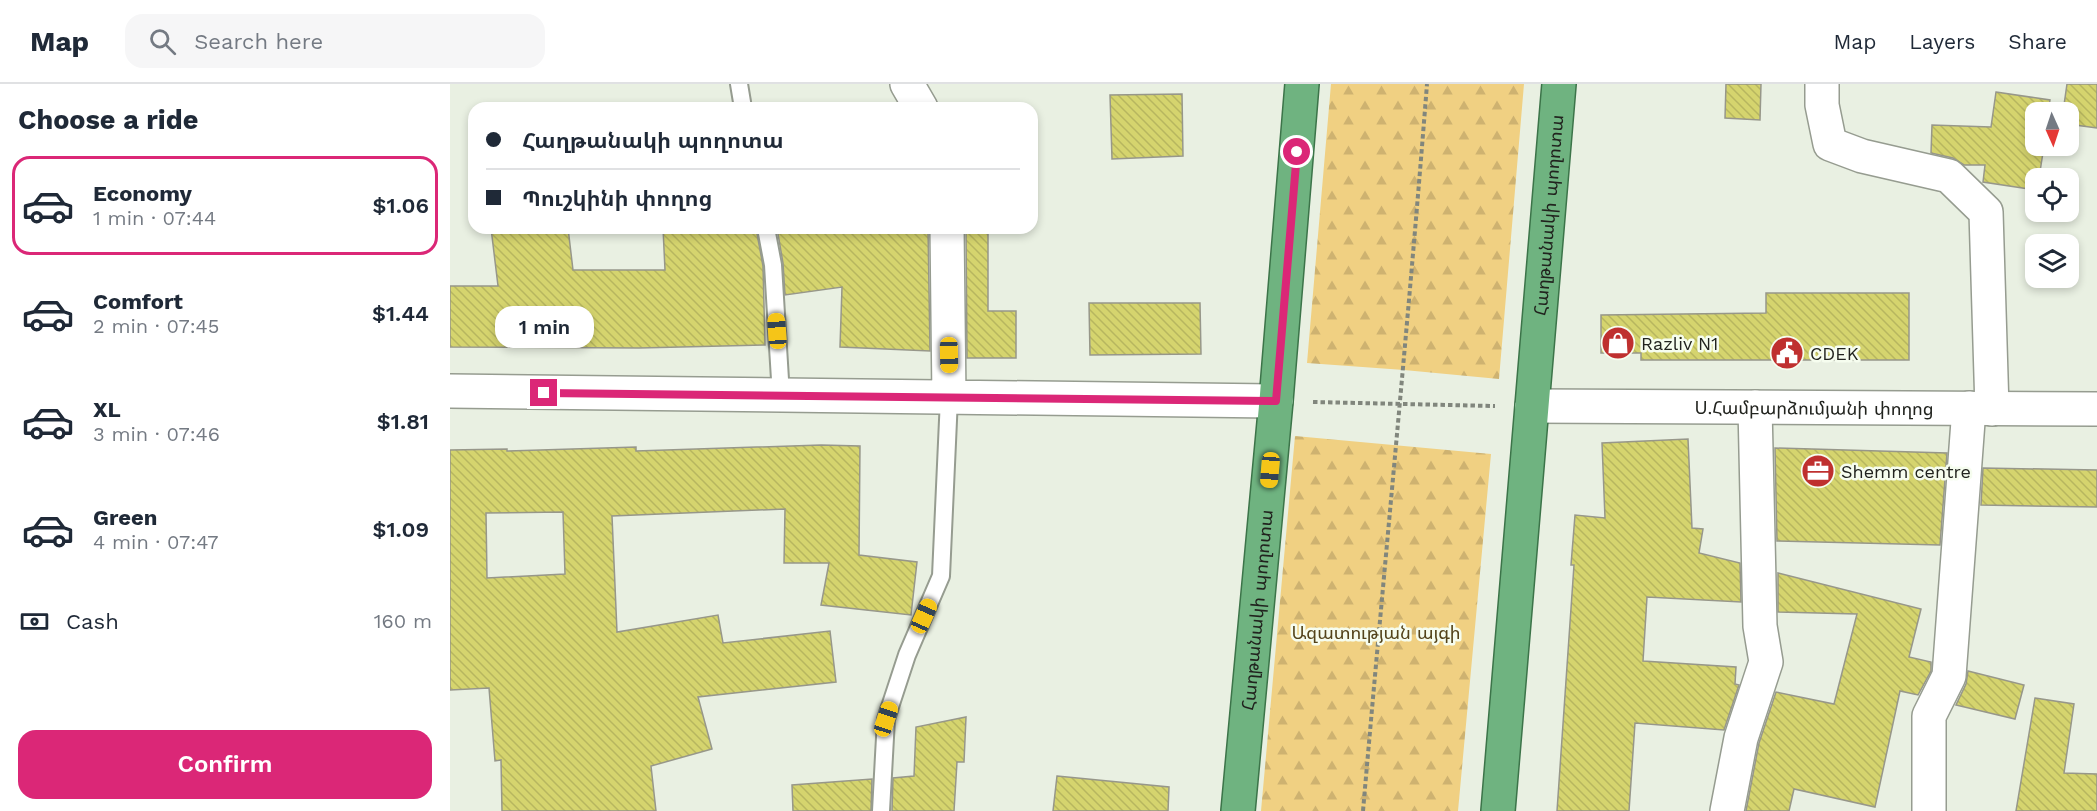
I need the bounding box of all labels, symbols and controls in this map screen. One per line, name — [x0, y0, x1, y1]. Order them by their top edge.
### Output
search box — [125, 14, 545, 68]
text: Map — [30, 25, 89, 58]
icon: search — [146, 25, 179, 58]
text: Search here — [194, 29, 323, 54]
text: Map — [1833, 29, 1876, 54]
text: Layers — [1909, 29, 1975, 54]
text: Share — [2008, 29, 2067, 54]
north arrow — [2025, 102, 2079, 156]
map controls — [2025, 102, 2079, 288]
text: Choose a ride — [18, 104, 198, 136]
street label: Հաղթանակի պողոտա — [1529, 114, 1567, 316]
text: Հաղթանակի պողոտա — [522, 128, 784, 153]
route start — [1283, 138, 1310, 165]
button: locate — [2025, 168, 2079, 222]
icon: car — [21, 179, 75, 233]
text: Economy — [93, 181, 192, 206]
text: Պուշկինի փողոց — [522, 186, 712, 211]
text: $1.06 — [373, 193, 429, 218]
text: 1 min · 07:44 — [93, 206, 216, 230]
button: layers — [2025, 234, 2079, 288]
icon: car — [21, 287, 75, 341]
text: Comfort — [93, 289, 183, 314]
text: $1.44 — [372, 301, 429, 326]
callout: 1 min — [494, 306, 594, 348]
car — [767, 312, 787, 350]
text: 2 min · 07:45 — [93, 314, 219, 338]
text: 1 min — [519, 315, 570, 339]
shop icon: Razliv N1 — [1600, 325, 1636, 361]
place label: Razliv N1 — [1641, 333, 1718, 354]
public building icon: CDEK — [1769, 335, 1805, 371]
car — [940, 337, 958, 373]
place label: CDEK — [1810, 343, 1859, 364]
route end — [530, 379, 557, 406]
icon: car — [21, 395, 75, 449]
street label: Ս.Համբարձումյանի փողոց — [1694, 396, 1934, 419]
text: XL — [93, 397, 121, 422]
text: $1.81 — [377, 409, 429, 434]
text: 3 min · 07:46 — [93, 422, 220, 446]
car — [1259, 451, 1281, 489]
office icon: Shemm centre — [1800, 453, 1836, 489]
place label: Shemm centre — [1841, 461, 1971, 482]
icon: car — [21, 503, 75, 557]
text: Green — [93, 505, 157, 530]
street label: Հաղթանակի պողոտա — [1237, 509, 1276, 711]
text: $1.09 — [372, 517, 429, 542]
text: 4 min · 07:47 — [93, 530, 219, 554]
car — [908, 596, 940, 636]
icon: cash — [18, 605, 51, 638]
text: Cash — [66, 609, 119, 634]
text: 160 m — [374, 609, 432, 633]
park label: Ազատության այգի — [1291, 622, 1461, 643]
car — [872, 699, 900, 739]
button: Confirm — [18, 730, 432, 799]

